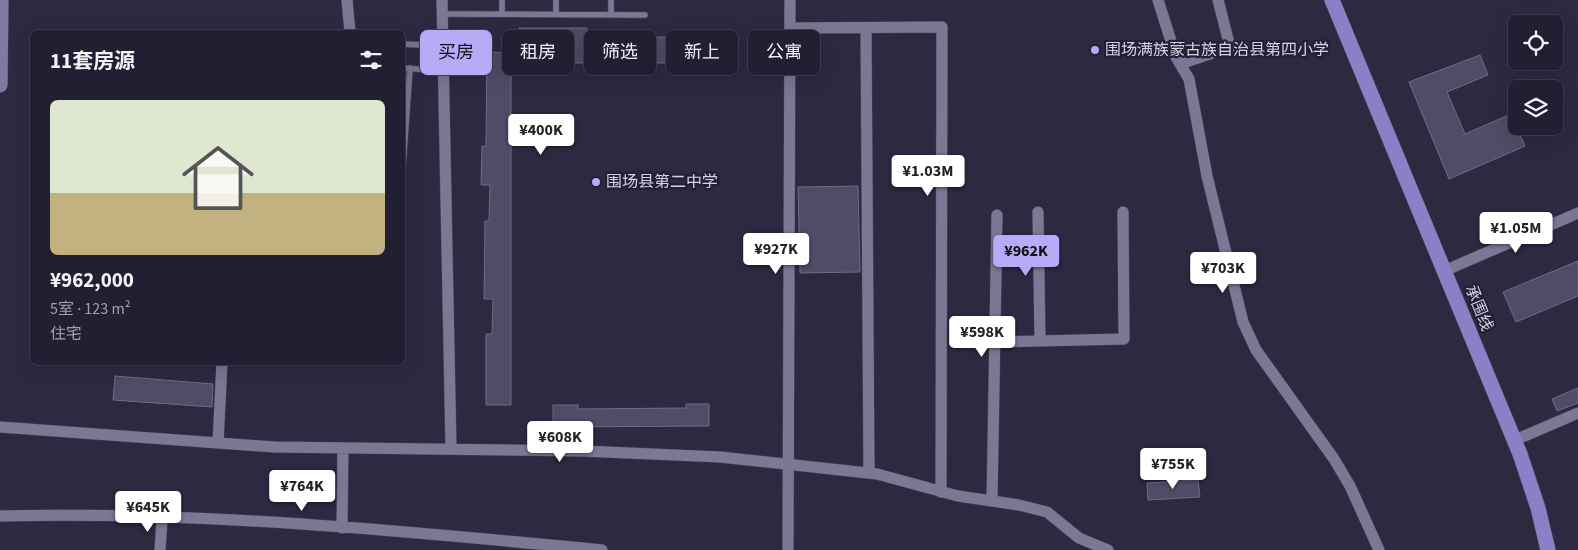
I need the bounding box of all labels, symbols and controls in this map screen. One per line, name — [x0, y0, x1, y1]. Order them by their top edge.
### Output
map controls — [1508, 15, 1563, 135]
button: locate — [1508, 15, 1563, 70]
chip: 买房 — [420, 30, 492, 75]
chip: 租房 — [502, 30, 574, 75]
chip: 筛选 — [584, 30, 656, 75]
chip: 新上 — [666, 30, 738, 75]
chip: 公寓 — [748, 30, 820, 75]
place label: 围场满族蒙古族自治县第四小学 — [1105, 39, 1329, 61]
marker: 围场满族蒙古族自治县第四小学 — [1089, 44, 1101, 56]
text: 11套房源 — [50, 46, 135, 76]
icon: filters — [357, 46, 385, 74]
button: layers — [1508, 80, 1563, 135]
pin: ¥400K — [506, 114, 576, 156]
text: ¥400K — [519, 119, 563, 141]
icon: home — [173, 133, 263, 223]
pin: ¥1.03M — [887, 154, 969, 197]
text: ¥1.03M — [903, 160, 953, 182]
place label: 围场县第二中学 — [606, 171, 718, 193]
marker: 围场县第二中学 — [590, 176, 602, 188]
pin: ¥1.05M — [1475, 212, 1557, 254]
text: ¥1.05M — [1491, 217, 1541, 239]
pin: ¥927K — [741, 232, 811, 275]
pin: ¥962K — [991, 234, 1061, 277]
text: ¥927K — [754, 238, 798, 260]
text: ¥962K — [1004, 240, 1048, 262]
pin: ¥703K — [1188, 252, 1258, 294]
text: ¥703K — [1201, 257, 1245, 279]
text: ¥962,000 — [50, 265, 134, 295]
street label: 承围线 — [1460, 282, 1498, 334]
text: 5室 · 123 m² — [50, 298, 131, 320]
pin: ¥598K — [947, 316, 1017, 358]
text: ¥598K — [960, 321, 1004, 343]
text: 住宅 — [50, 323, 82, 345]
pin: ¥608K — [525, 420, 595, 463]
text: ¥608K — [538, 426, 582, 448]
pin: ¥755K — [1138, 448, 1208, 490]
text: ¥755K — [1151, 453, 1195, 475]
pin: ¥764K — [267, 470, 337, 512]
text: ¥764K — [280, 475, 324, 497]
pin: ¥645K — [113, 490, 183, 533]
text: ¥645K — [126, 496, 170, 518]

